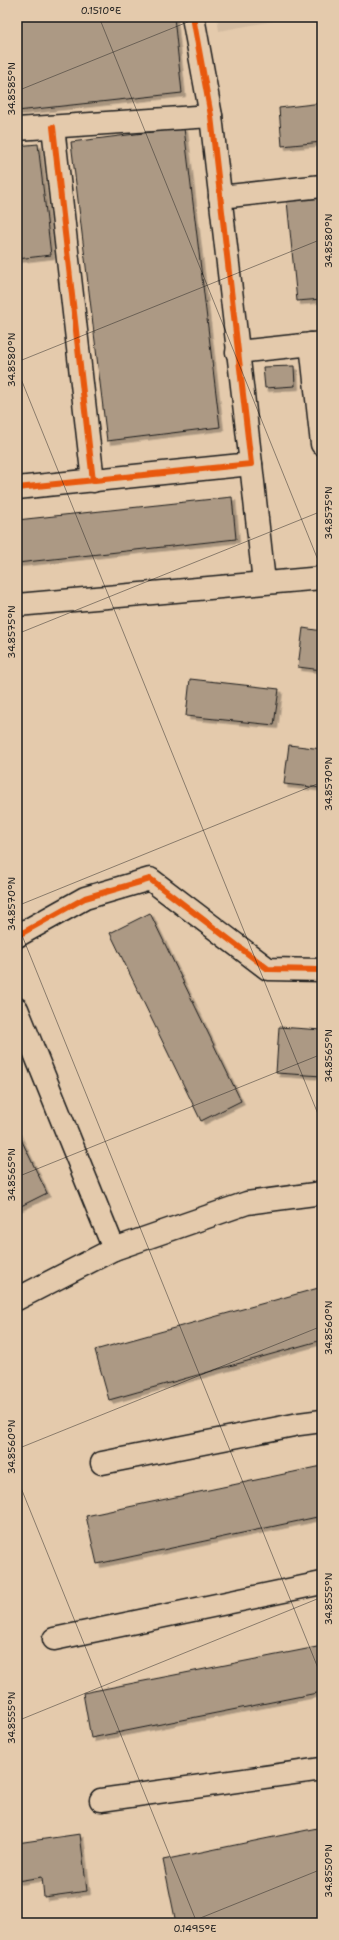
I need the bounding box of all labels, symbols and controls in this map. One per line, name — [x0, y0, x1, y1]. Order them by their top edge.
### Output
text: 0.1510°E — [81, 4, 121, 17]
text: 34.8585°N — [5, 62, 18, 116]
text: 34.8580°N — [322, 214, 335, 268]
text: 34.8580°N — [5, 333, 18, 387]
text: 34.8575°N — [322, 486, 335, 540]
text: 34.8575°N — [5, 605, 18, 659]
text: 34.8570°N — [322, 757, 335, 811]
text: 34.8570°N — [5, 877, 18, 931]
text: 34.8565°N — [322, 1029, 335, 1083]
text: 34.8565°N — [5, 1148, 18, 1202]
text: 34.8560°N — [322, 1301, 335, 1355]
text: 34.8560°N — [5, 1420, 18, 1474]
text: 34.8555°N — [322, 1573, 335, 1625]
text: 34.8555°N — [5, 1692, 18, 1744]
text: 34.8550°N — [322, 1844, 335, 1898]
text: 0.1495°E — [173, 1922, 217, 1935]

